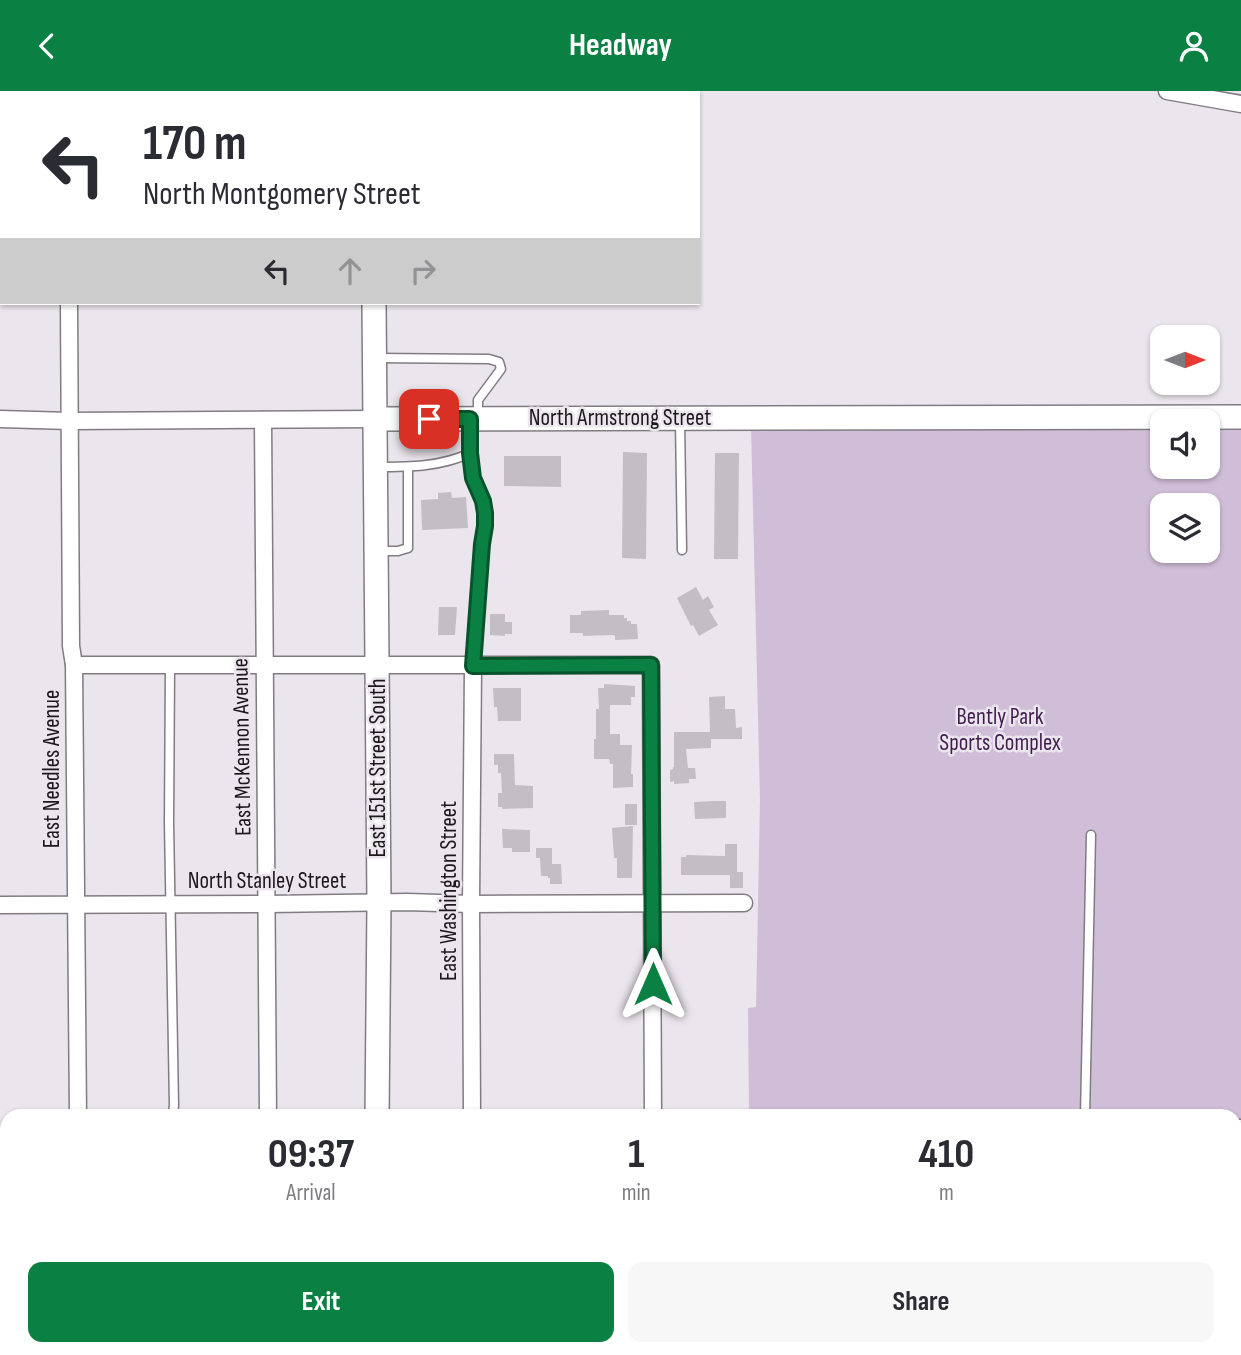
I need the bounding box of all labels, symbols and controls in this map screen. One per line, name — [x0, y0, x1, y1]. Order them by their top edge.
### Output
text: Headway — [569, 26, 672, 65]
icon: back — [28, 27, 66, 65]
icon: person — [1175, 27, 1213, 65]
text: 170 m — [143, 115, 247, 174]
icon: left — [28, 119, 119, 210]
text: North Montgomery Street — [143, 175, 420, 214]
icon: left — [258, 252, 296, 290]
icon: ahead — [331, 252, 369, 290]
icon: right — [404, 252, 442, 290]
north arrow — [1150, 325, 1220, 395]
map controls — [1150, 325, 1220, 563]
pin — [399, 389, 459, 449]
icon: arrive — [410, 400, 448, 438]
street label: North Armstrong Street — [529, 404, 711, 432]
button: sound — [1150, 409, 1220, 479]
button: layers — [1150, 493, 1220, 563]
street label: East McKennon Avenue — [226, 658, 258, 836]
street label: East 151st Street South — [364, 678, 392, 858]
street label: East Needles Avenue — [38, 690, 66, 848]
park label: Bently Park Sports Complex — [939, 703, 1061, 757]
street label: East Washington Street — [435, 801, 463, 981]
street label: North Stanley Street — [188, 867, 346, 895]
position arrow — [616, 947, 690, 1021]
text: 09:37 — [268, 1129, 354, 1180]
text: 1 — [628, 1129, 644, 1180]
text: 410 — [918, 1129, 974, 1180]
text: Arrival — [286, 1179, 336, 1207]
text: min — [622, 1179, 651, 1207]
text: m — [939, 1179, 954, 1207]
button: Exit — [28, 1262, 614, 1342]
button: Share — [628, 1262, 1214, 1342]

